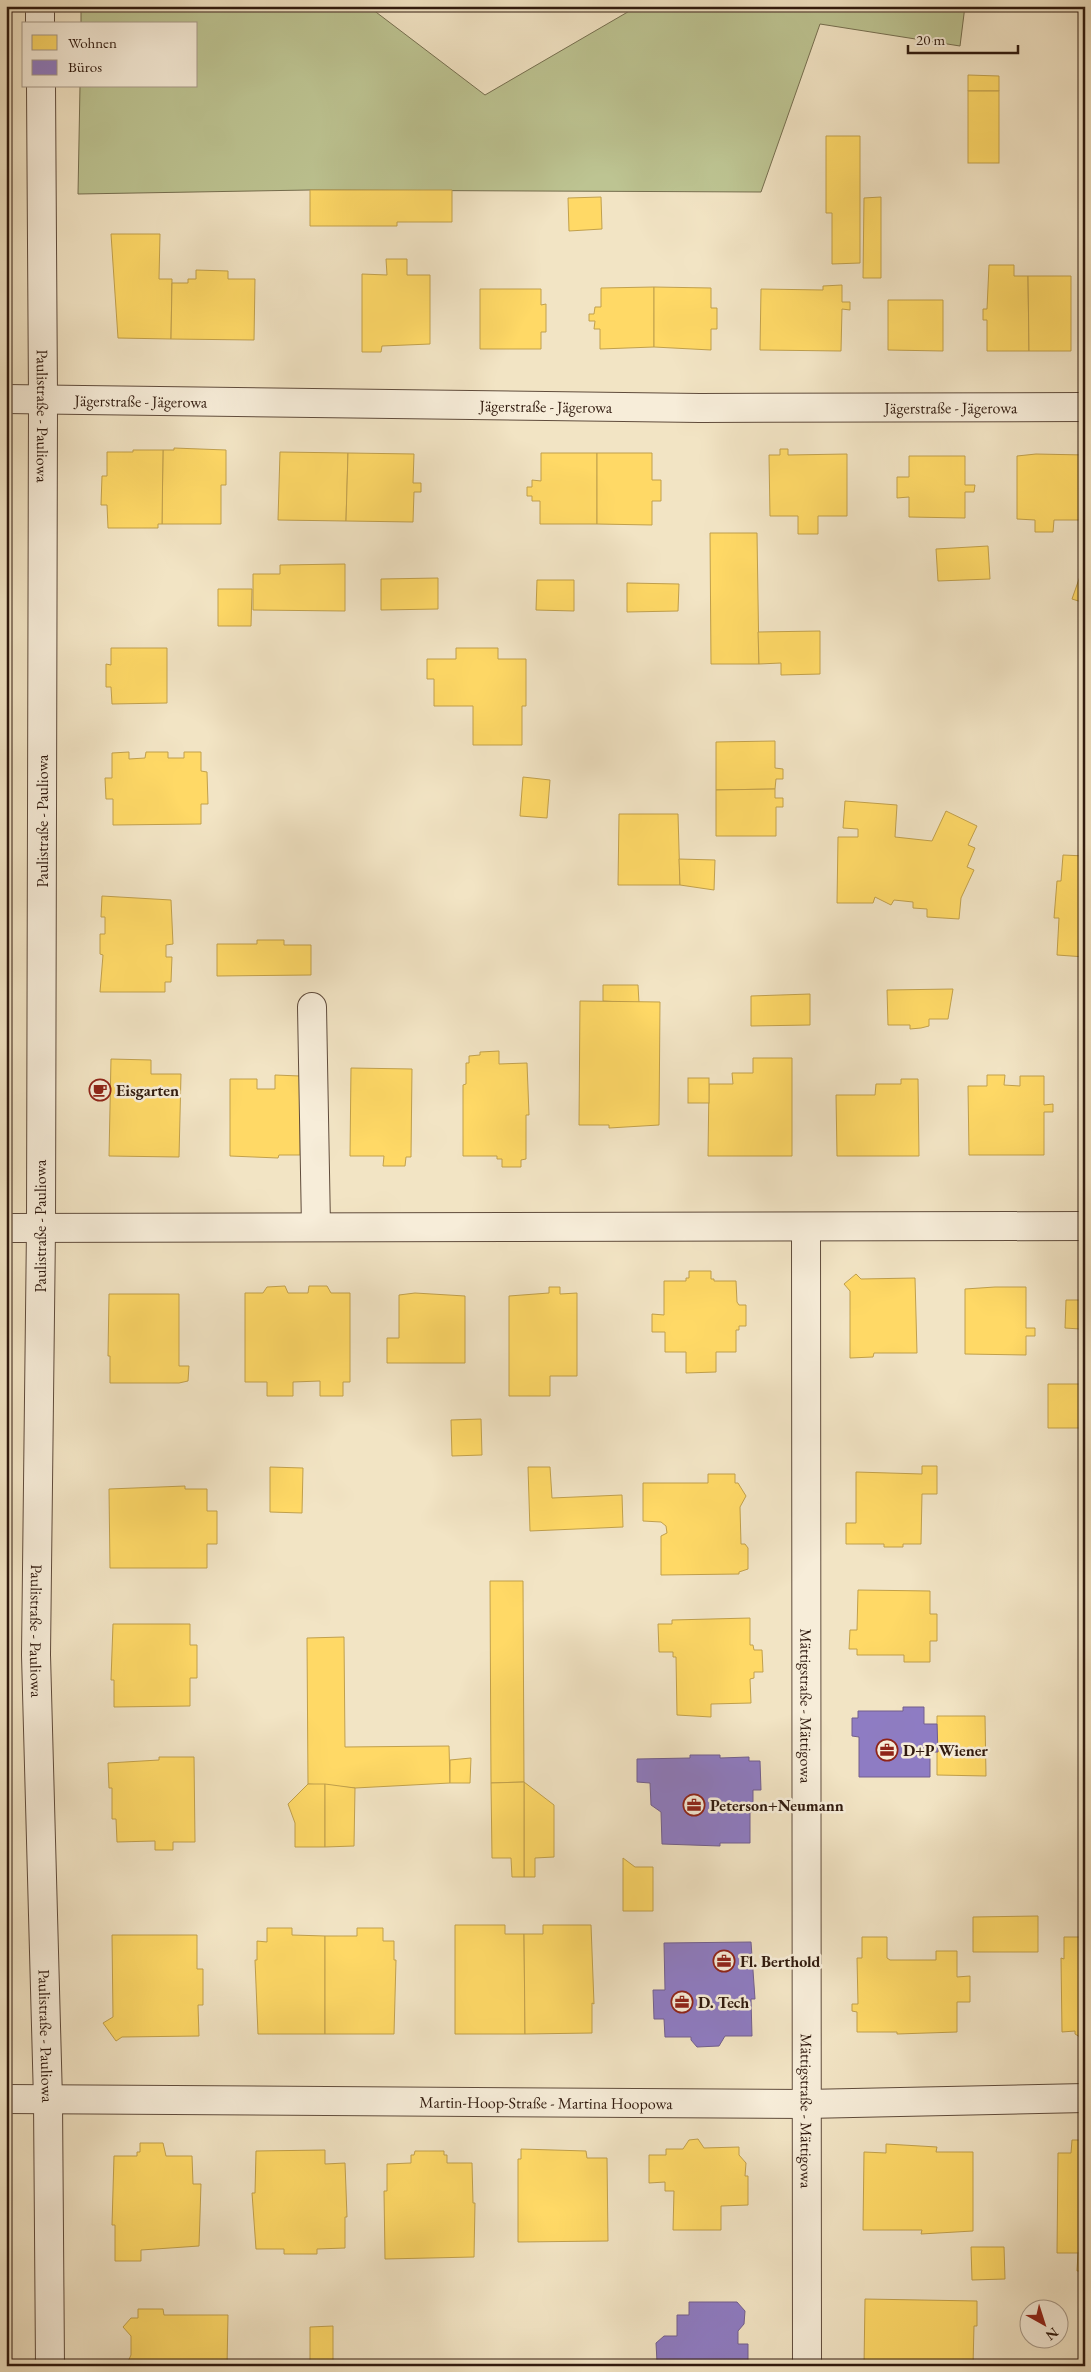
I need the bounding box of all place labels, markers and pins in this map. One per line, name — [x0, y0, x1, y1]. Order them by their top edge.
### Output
cafe icon: Eisgarten — [88, 1078, 112, 1102]
place label: Eisgarten — [116, 1080, 179, 1101]
office icon: D+P Wiener — [875, 1738, 899, 1762]
place label: D+P Wiener — [903, 1740, 988, 1761]
office icon: Peterson+Neumann — [682, 1793, 706, 1817]
place label: Peterson+Neumann — [710, 1795, 844, 1816]
office icon: Fl. Berthold — [712, 1949, 736, 1973]
place label: Fl. Berthold — [740, 1951, 820, 1972]
office icon: D. Tech — [670, 1990, 694, 2014]
place label: D. Tech — [698, 1992, 749, 2013]

